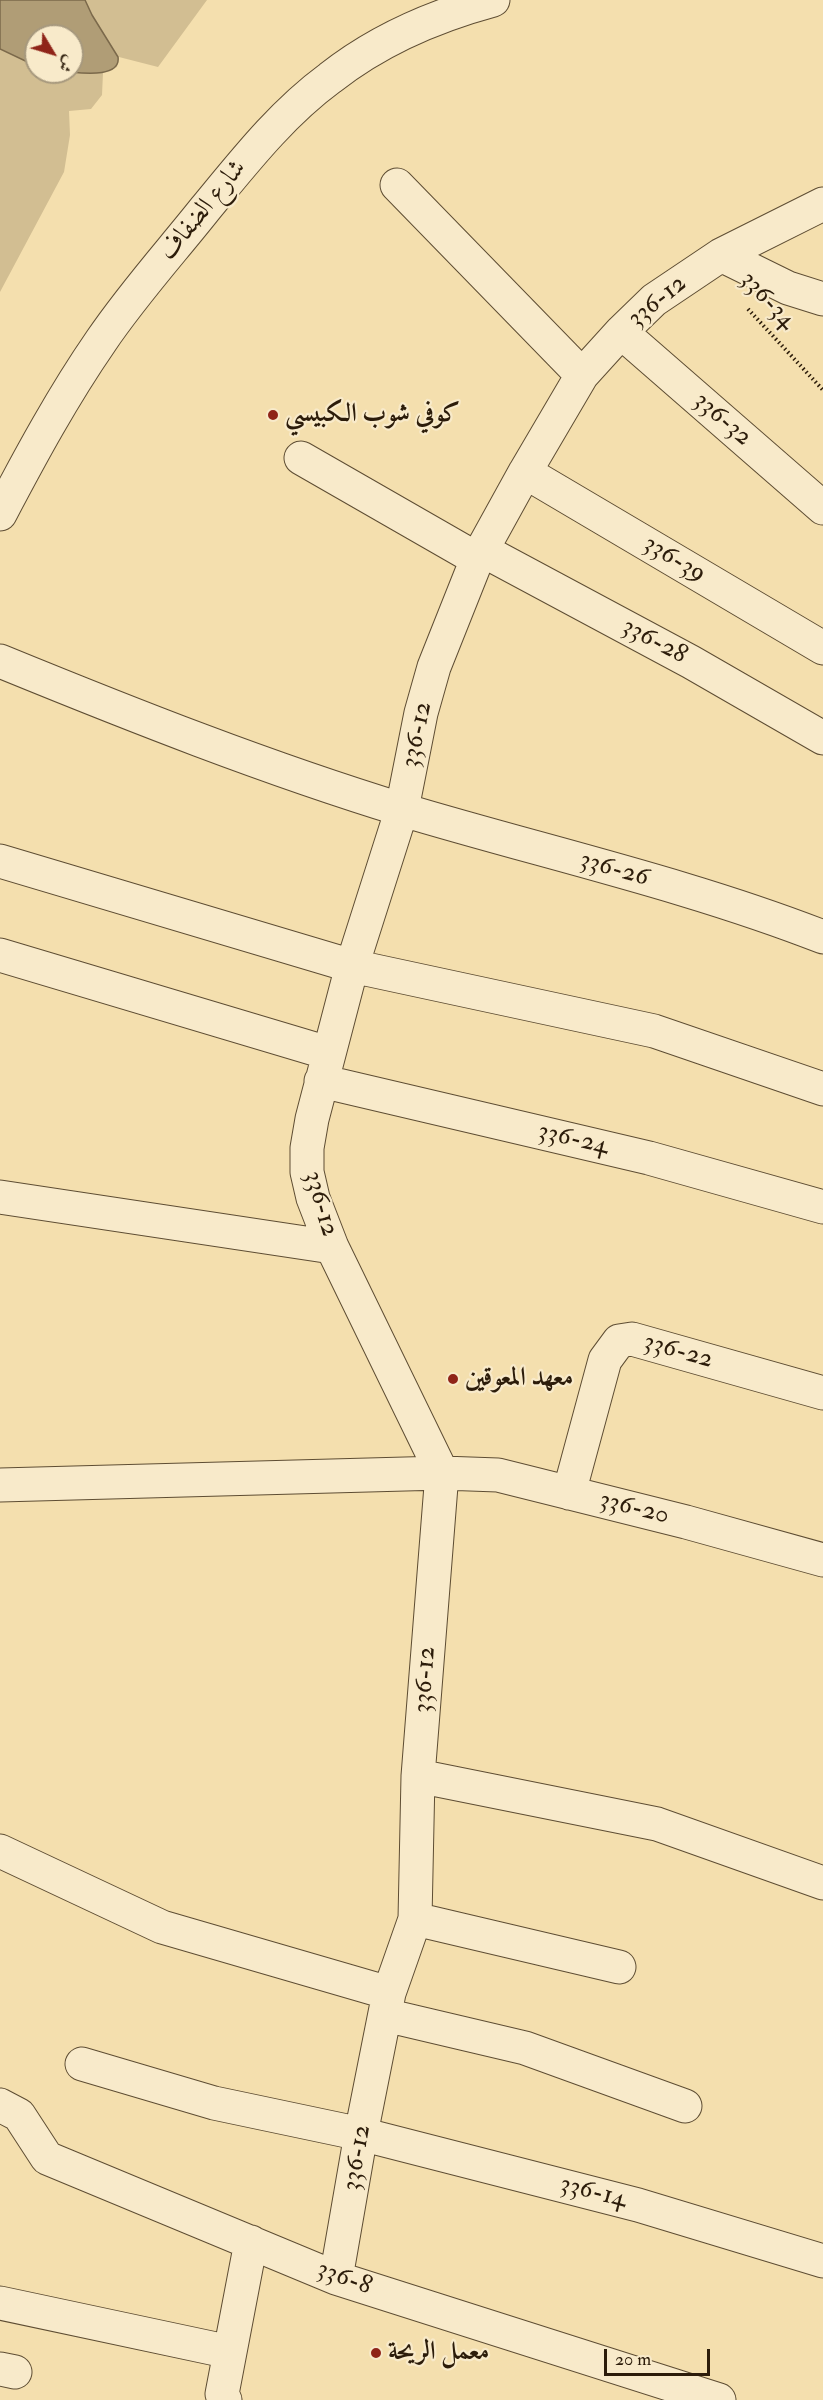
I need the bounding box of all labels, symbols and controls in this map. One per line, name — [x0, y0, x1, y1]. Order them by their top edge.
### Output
north arrow — [24, 24, 84, 84]
text: ش — [54, 51, 79, 76]
street label: شارع الضفاف — [154, 154, 254, 268]
street label: 336-34 — [732, 266, 802, 336]
street label: 336-12 — [622, 269, 694, 335]
street label: 336-32 — [686, 386, 758, 454]
place label: كوفي شوب الكبيسي — [285, 399, 460, 431]
marker: كوفي شوب الكبيسي — [266, 408, 280, 422]
street label: 336-39 — [637, 529, 711, 591]
street label: 336-28 — [616, 612, 692, 672]
street label: 336-12 — [396, 699, 440, 771]
street label: 336-26 — [576, 845, 652, 895]
street label: 336-24 — [535, 1117, 611, 1163]
street label: 336-12 — [296, 1168, 344, 1240]
street label: 336-22 — [640, 1327, 716, 1377]
place label: معهد المعوقين — [465, 1363, 573, 1395]
marker: معهد المعوقين — [446, 1372, 460, 1386]
street label: 336-20 — [596, 1485, 672, 1533]
street label: 336-12 — [408, 1646, 444, 1714]
street label: 336-12 — [337, 2123, 379, 2193]
street label: 336-14 — [557, 2170, 629, 2216]
street label: 336-8 — [312, 2255, 376, 2303]
place label: معمل الريحة — [388, 2337, 489, 2369]
scale bar — [607, 2337, 714, 2375]
marker: معمل الريحة — [369, 2346, 383, 2360]
text: 20 m — [615, 2348, 651, 2371]

